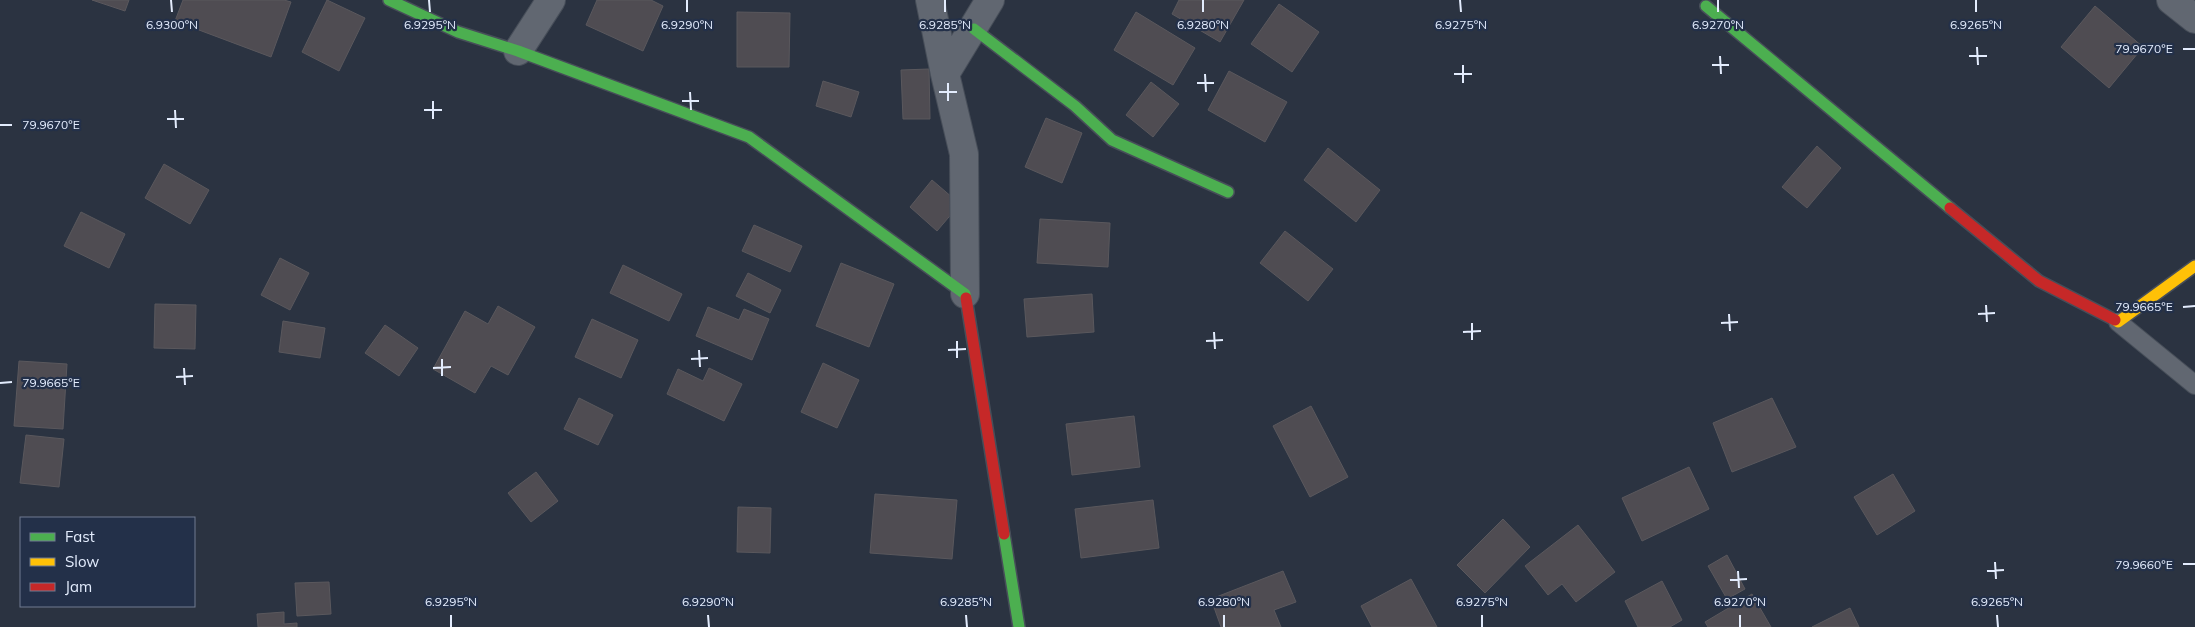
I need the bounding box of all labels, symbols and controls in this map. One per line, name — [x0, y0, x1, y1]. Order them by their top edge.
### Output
text: 6.9300°N — [146, 17, 198, 32]
text: 6.9295°N — [404, 17, 456, 32]
text: 6.9290°N — [661, 17, 713, 32]
text: 6.9285°N — [919, 17, 971, 32]
text: 6.9280°N — [1177, 17, 1229, 32]
text: 6.9275°N — [1435, 17, 1487, 32]
text: 6.9270°N — [1692, 17, 1744, 32]
text: 6.9265°N — [1950, 17, 2002, 32]
text: 79.9670°E — [2115, 41, 2173, 56]
text: 79.9670°E — [22, 117, 80, 132]
text: 79.9665°E — [2115, 299, 2173, 314]
text: 79.9665°E — [22, 375, 80, 390]
legend — [20, 517, 195, 607]
text: Fast — [65, 527, 95, 546]
text: Slow — [65, 552, 99, 571]
text: 79.9660°E — [2115, 557, 2173, 572]
text: Jam — [65, 577, 92, 596]
text: 6.9295°N — [425, 594, 477, 609]
text: 6.9290°N — [682, 594, 734, 609]
text: 6.9285°N — [940, 594, 992, 609]
text: 6.9280°N — [1198, 594, 1250, 609]
text: 6.9275°N — [1456, 594, 1508, 609]
text: 6.9270°N — [1714, 594, 1766, 609]
text: 6.9265°N — [1971, 594, 2023, 609]

